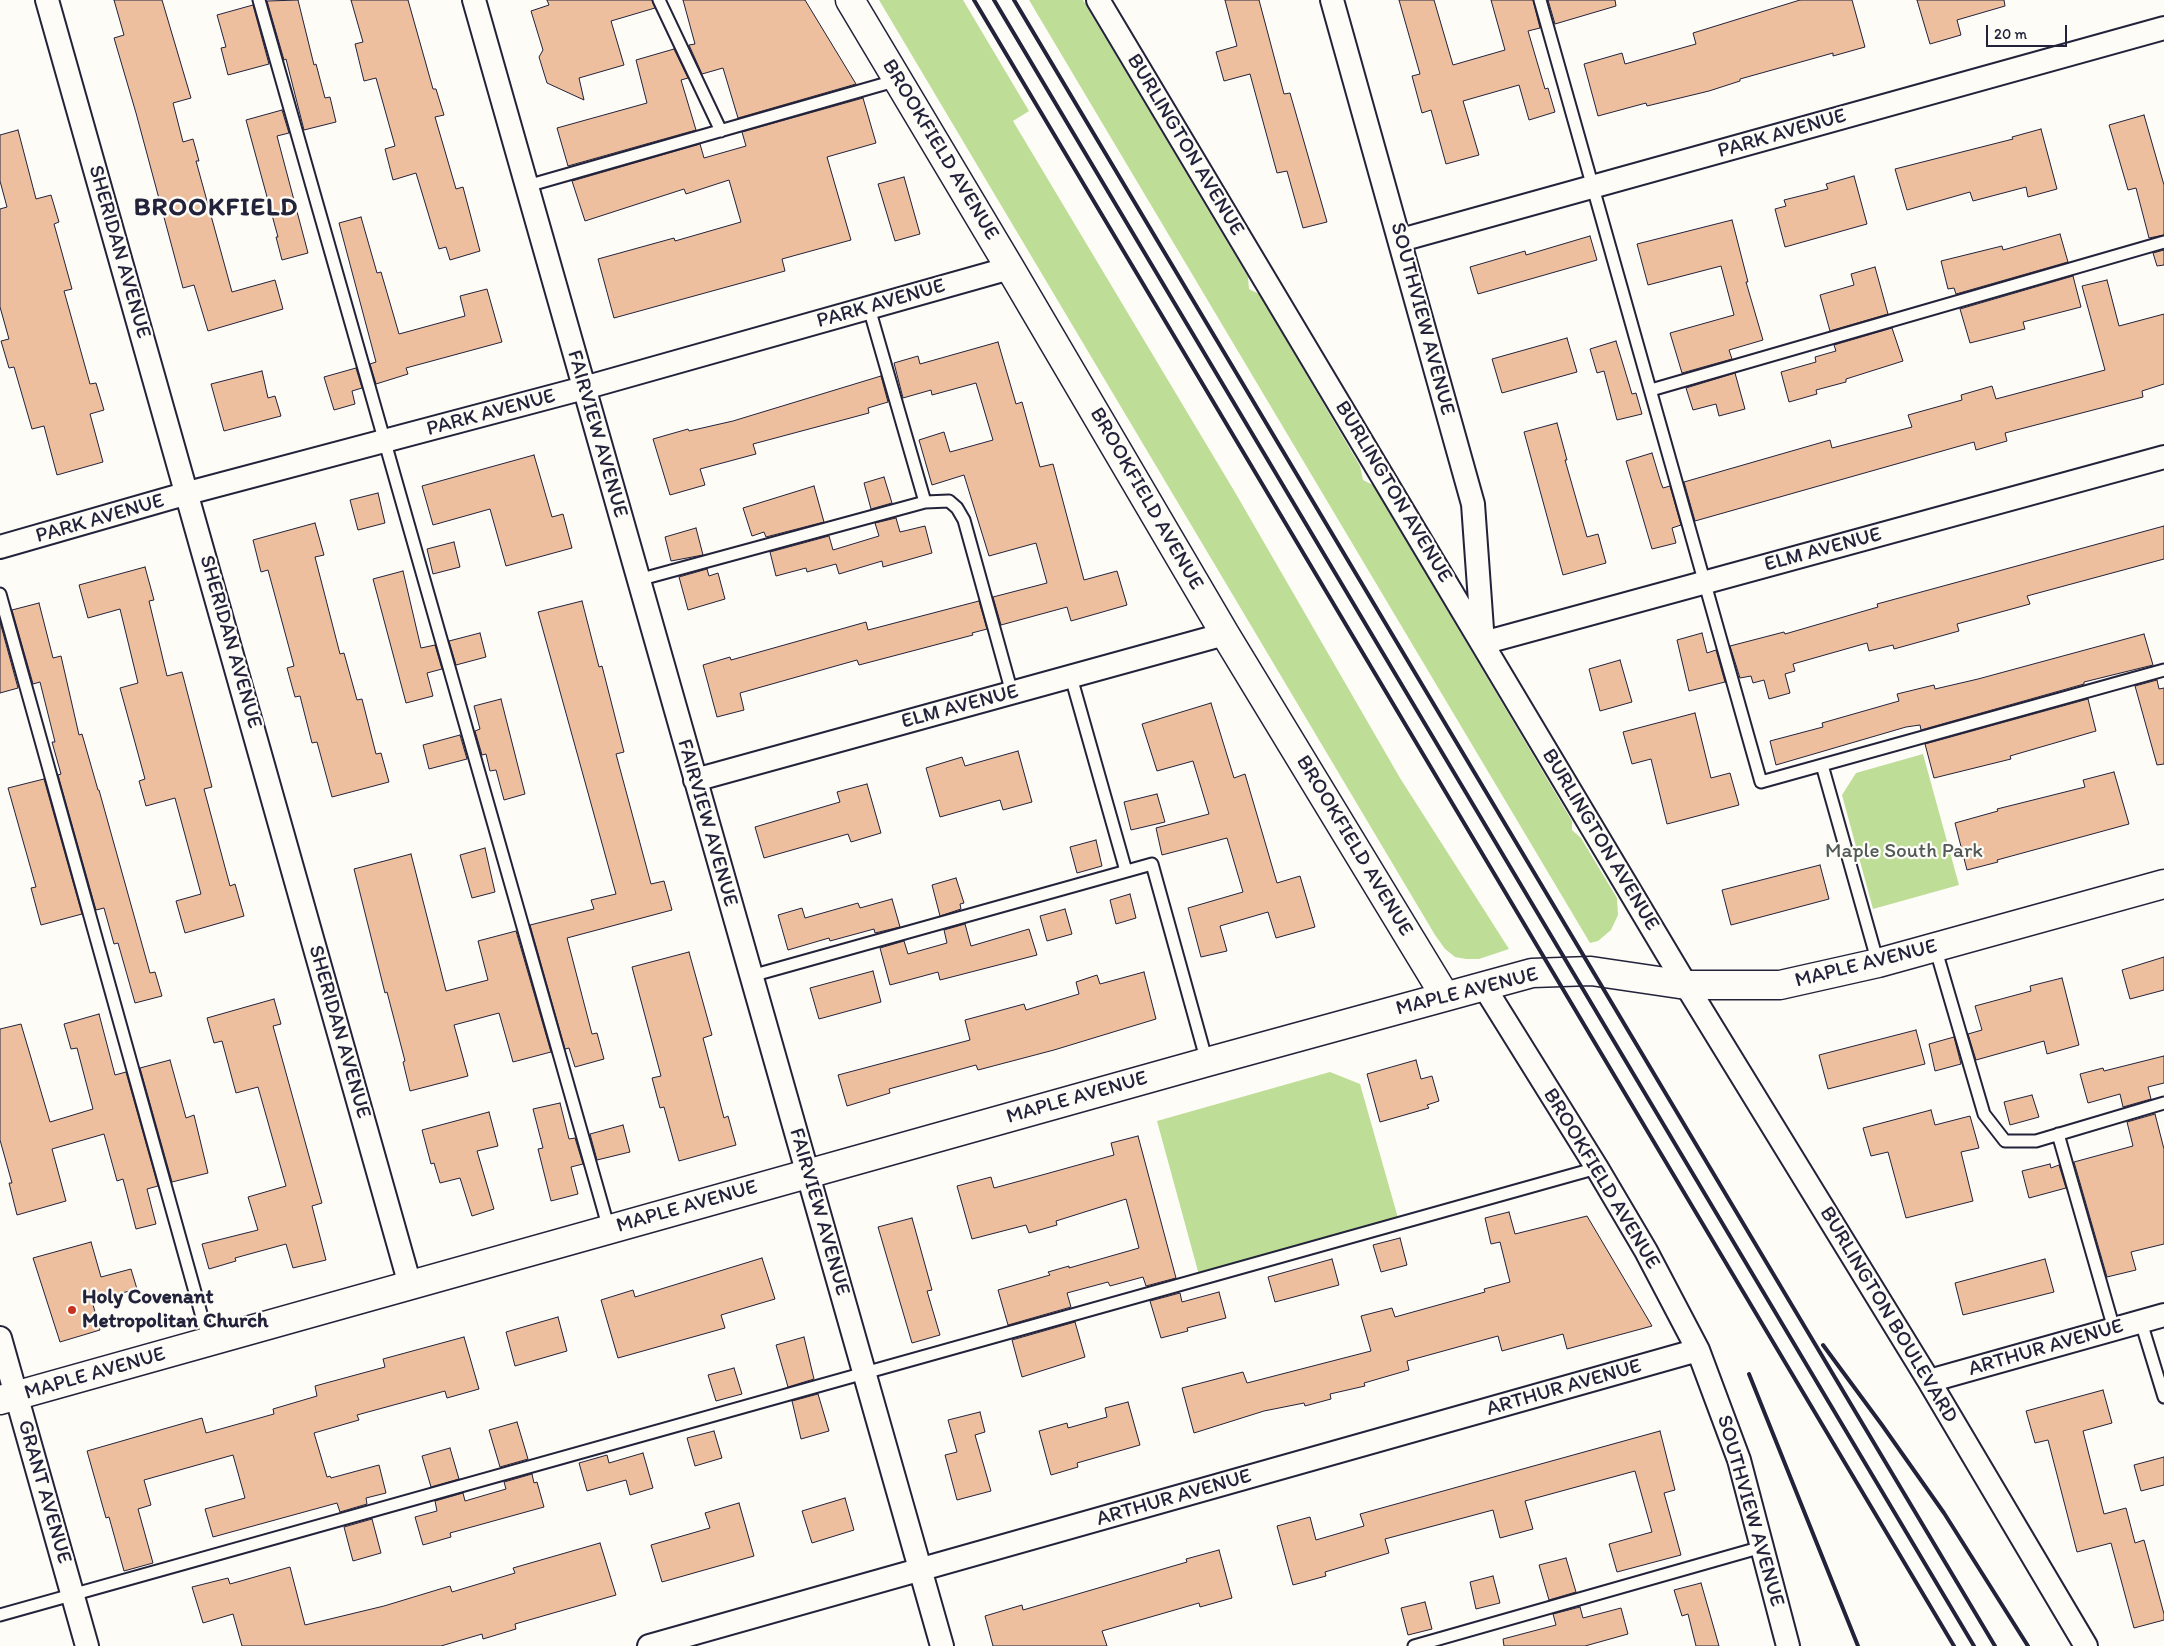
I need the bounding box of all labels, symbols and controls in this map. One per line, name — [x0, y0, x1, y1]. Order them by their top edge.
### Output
scale bar — [1989, 15, 2070, 47]
text: 20 m — [1994, 25, 2027, 43]
street label: BURLINGTON AVENUE — [1121, 50, 1249, 240]
street label: BROOKFIELD AVENUE — [876, 55, 1004, 245]
street label: PARK AVENUE — [1715, 104, 1849, 164]
street label: SHERIDAN AVENUE — [82, 162, 156, 342]
district label: BROOKFIELD — [132, 192, 300, 224]
street label: SOUTHVIEW AVENUE — [1384, 220, 1460, 418]
street label: PARK AVENUE — [814, 274, 948, 334]
street label: FAIRVIEW AVENUE — [561, 347, 633, 521]
street label: PARK AVENUE — [424, 384, 558, 442]
street label: BURLINGTON AVENUE — [1329, 397, 1457, 587]
street label: BROOKFIELD AVENUE — [1084, 403, 1208, 595]
street label: PARK AVENUE — [33, 489, 167, 549]
street label: ELM AVENUE — [1762, 522, 1884, 578]
street label: SHERIDAN AVENUE — [193, 552, 267, 732]
street label: ELM AVENUE — [899, 679, 1021, 735]
street label: FAIRVIEW AVENUE — [671, 736, 743, 910]
street label: BURLINGTON AVENUE — [1536, 745, 1664, 935]
street label: BROOKFIELD AVENUE — [1290, 751, 1418, 941]
park label: Maple South Park — [1825, 839, 1983, 865]
street label: MAPLE AVENUE — [1792, 934, 1940, 994]
street label: SHERIDAN AVENUE — [302, 942, 376, 1122]
street label: MAPLE AVENUE — [1393, 962, 1541, 1022]
street label: MAPLE AVENUE — [1004, 1066, 1150, 1130]
street label: BROOKFIELD AVENUE — [1537, 1084, 1665, 1274]
street label: FAIRVIEW AVENUE — [783, 1125, 855, 1299]
street label: MAPLE AVENUE — [614, 1175, 760, 1239]
street label: BURLINGTON BOULEVARD — [1813, 1202, 1963, 1428]
place label: Holy Covenant Metropolitan Church — [82, 1285, 268, 1335]
marker: Holy Covenant Metropolitan Church — [66, 1304, 78, 1316]
street label: ARTHUR AVENUE — [1965, 1314, 2127, 1382]
street label: MAPLE AVENUE — [22, 1342, 168, 1406]
street label: ARTHUR AVENUE — [1483, 1354, 1645, 1422]
street label: SOUTHVIEW AVENUE — [1711, 1412, 1789, 1610]
street label: GRANT AVENUE — [11, 1417, 77, 1567]
street label: ARTHUR AVENUE — [1093, 1464, 1255, 1532]

